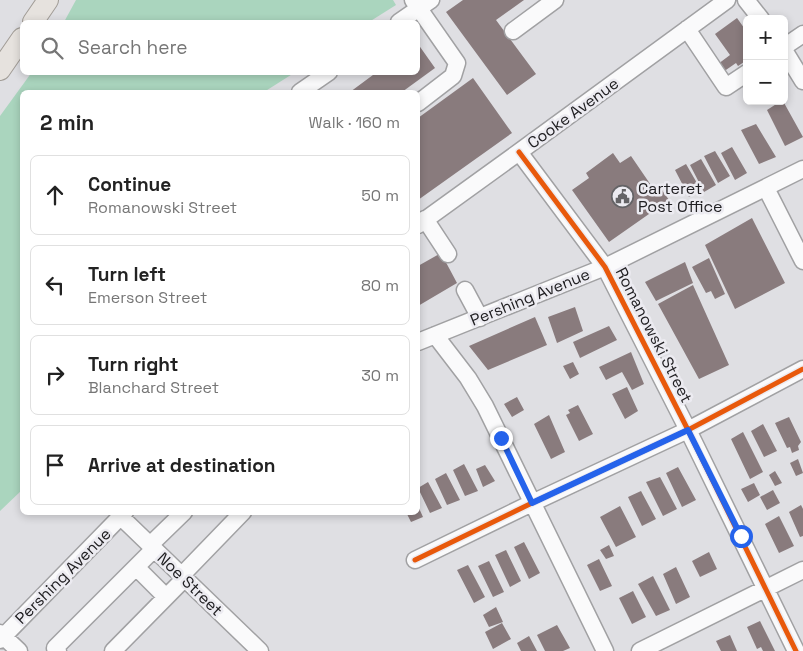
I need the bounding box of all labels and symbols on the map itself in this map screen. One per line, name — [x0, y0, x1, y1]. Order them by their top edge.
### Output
street label: Cooke Avenue — [523, 73, 623, 153]
place label: Carteret Post Office — [638, 178, 722, 217]
public building icon: Carteret Post Office — [610, 185, 634, 209]
street label: Pershing Avenue — [467, 263, 593, 331]
street label: Romanowski Street — [611, 264, 697, 406]
route end — [490, 427, 513, 450]
street label: Pershing Avenue — [11, 524, 115, 628]
route start — [730, 525, 753, 548]
street label: Noe Street — [153, 548, 227, 620]

